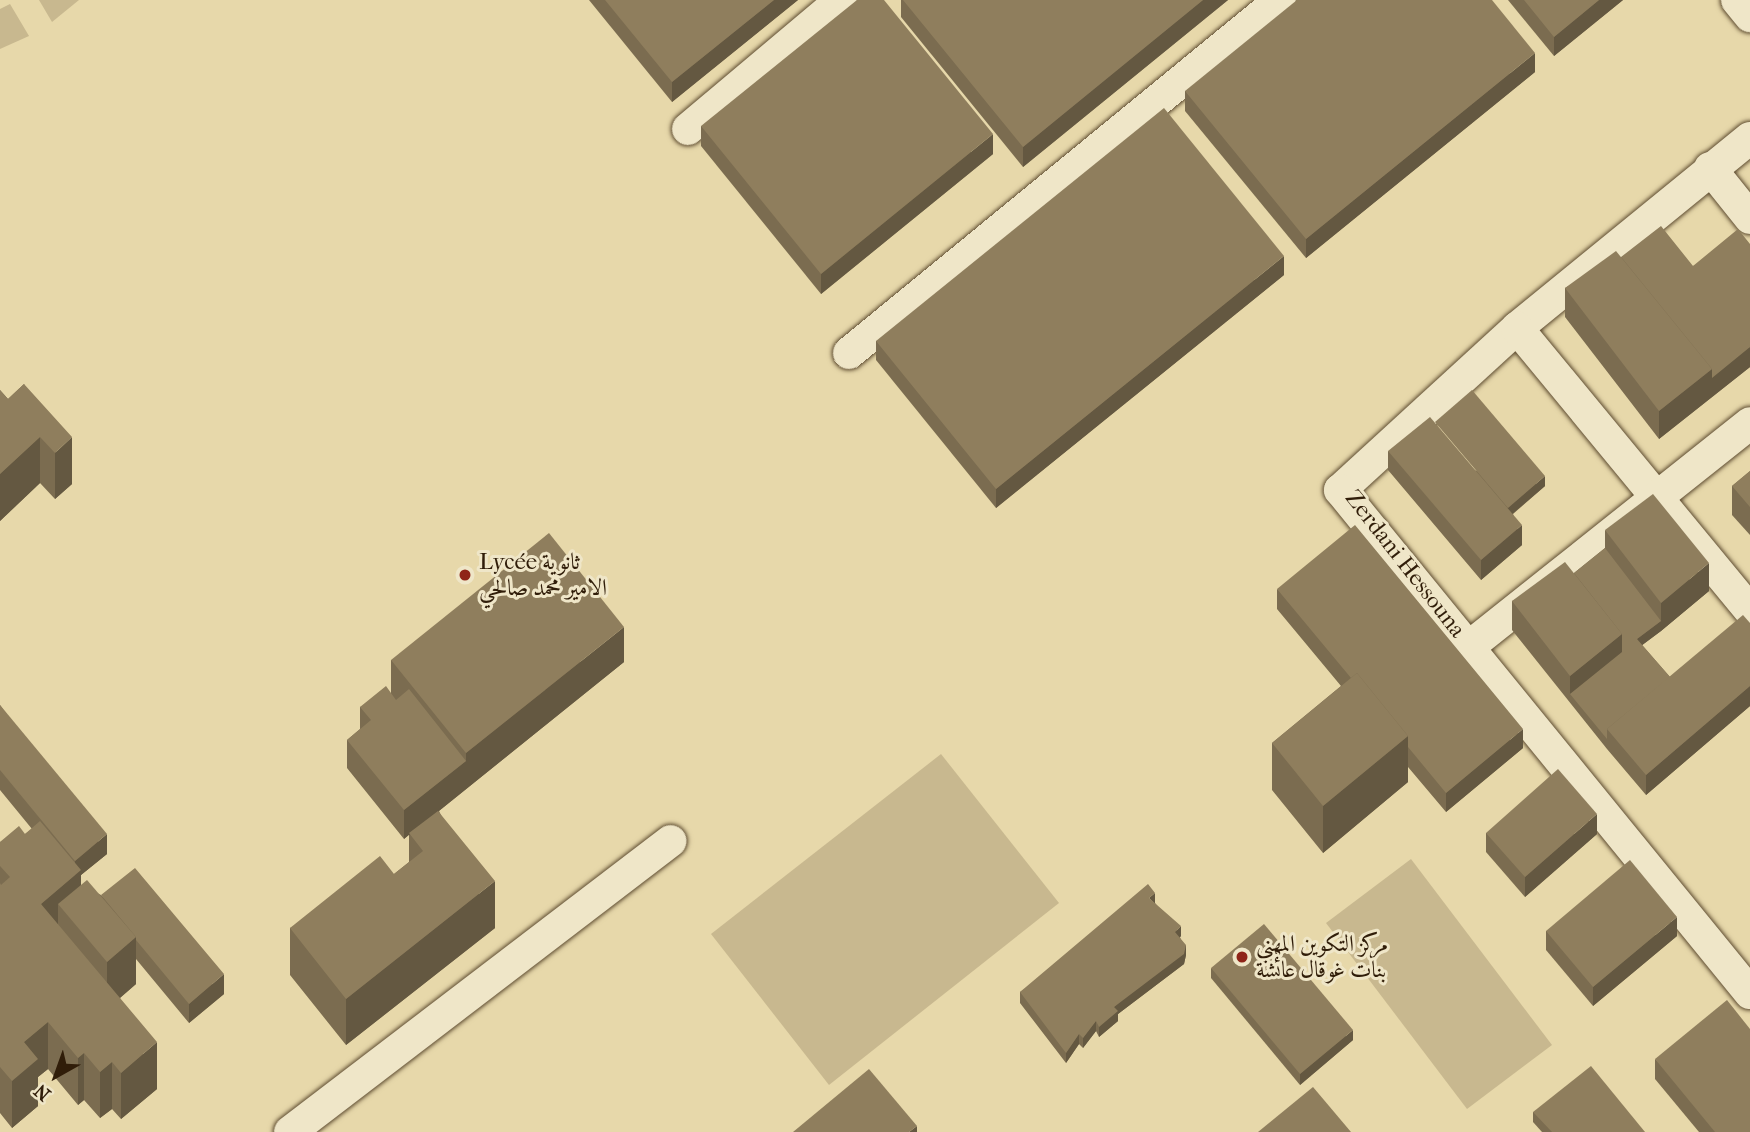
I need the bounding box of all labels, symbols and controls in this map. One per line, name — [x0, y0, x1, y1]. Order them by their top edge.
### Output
street label: Zerdani Hessouna — [1339, 485, 1471, 643]
place label: Lycée ثانوية الامير محمد صالحي — [479, 548, 607, 602]
marker: Lycée ثانوية الامير محمد صالحي — [457, 567, 473, 583]
place label: مركز التكوين المهني بنات غوقال عائشة — [1256, 930, 1388, 984]
marker: مركز التكوين المهني بنات غوقال عائشة — [1234, 949, 1250, 965]
north arrow — [21, 1041, 91, 1111]
text: N — [30, 1079, 55, 1105]

